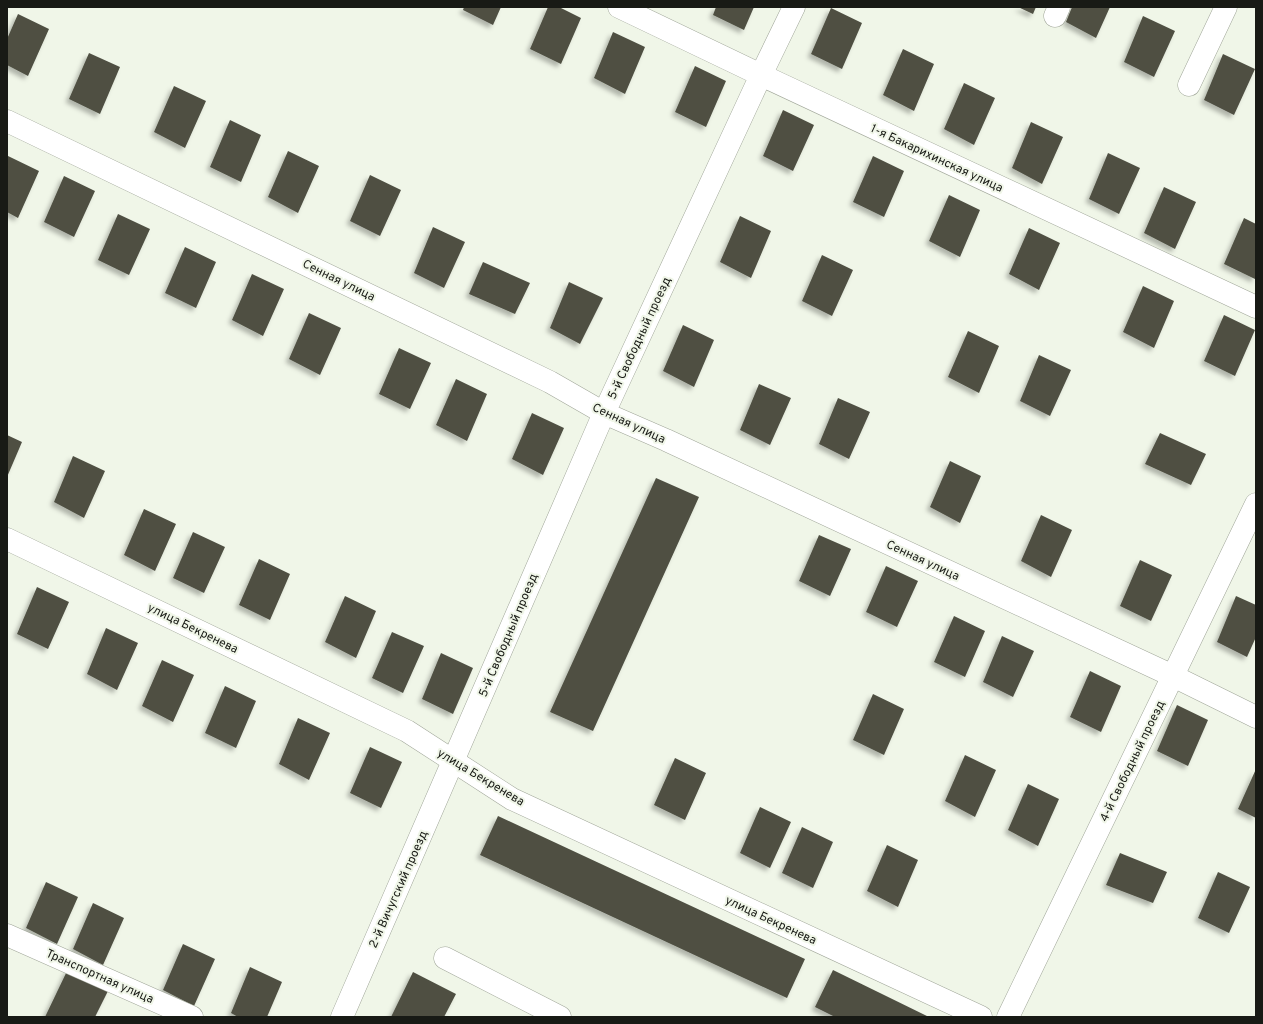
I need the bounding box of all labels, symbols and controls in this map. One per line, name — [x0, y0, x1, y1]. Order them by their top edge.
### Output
street label: 1-я Бакарихинская улица — [868, 121, 1005, 197]
street label: Сенная улица — [299, 256, 378, 305]
street label: 5-й Свободный проезд — [605, 275, 675, 402]
street label: Сенная улица — [589, 400, 668, 448]
street label: Сенная улица — [883, 537, 962, 585]
street label: 5-й Свободный проезд — [476, 571, 542, 700]
street label: улица Бекренева — [145, 600, 241, 658]
street label: 4-й Свободный проезд — [1097, 698, 1169, 825]
street label: улица Бекренева — [434, 746, 527, 810]
street label: 2-й Вичугский проезд — [366, 828, 432, 951]
street label: улица Бекренева — [722, 893, 819, 949]
street label: Транспортная улица — [43, 946, 156, 1008]

